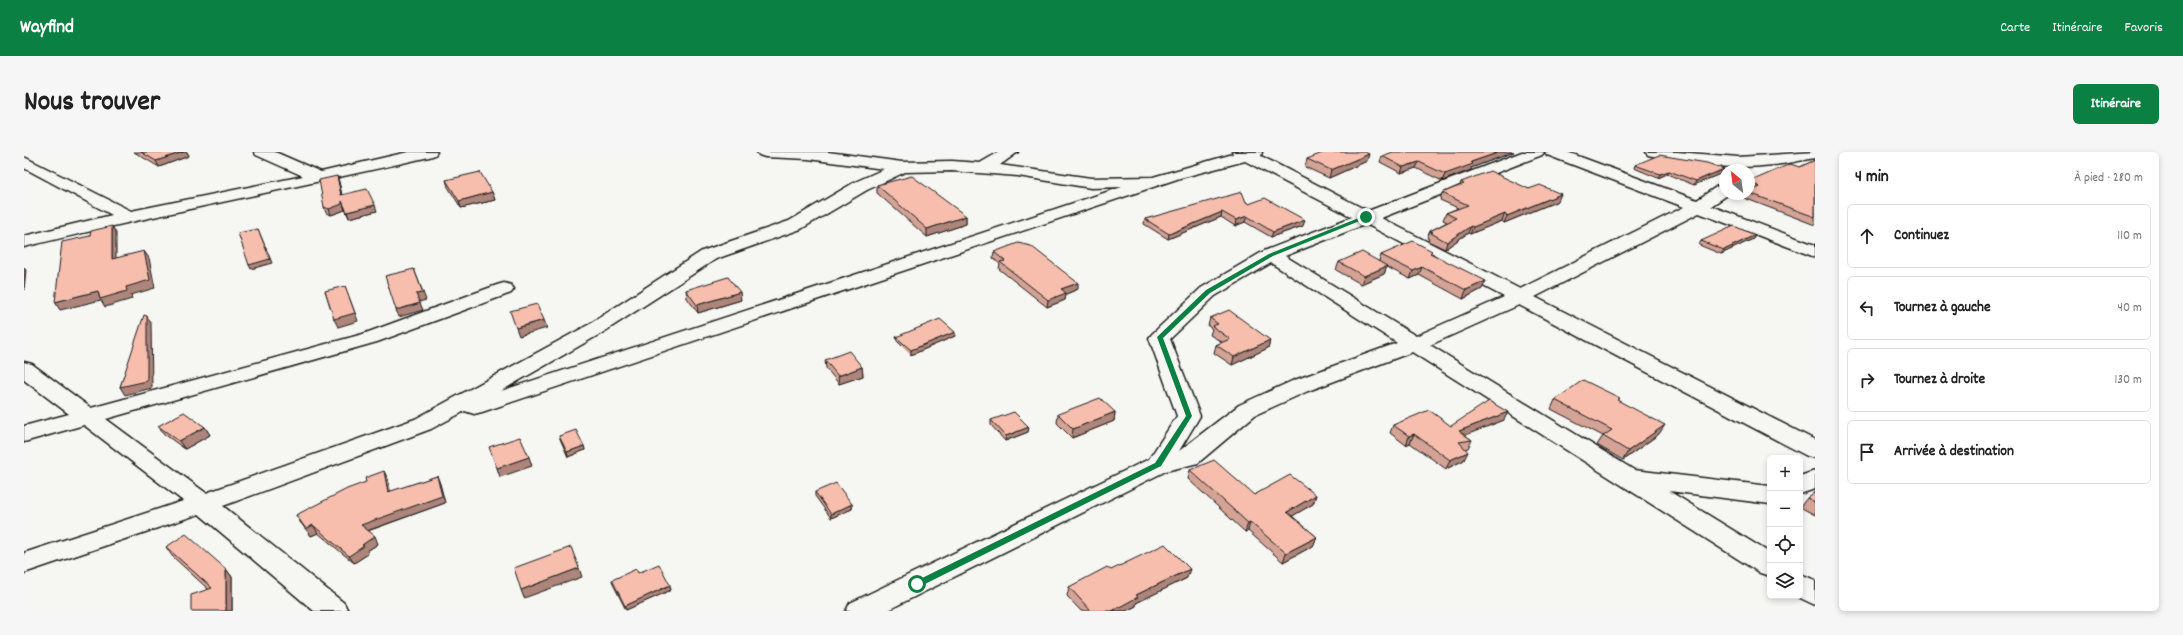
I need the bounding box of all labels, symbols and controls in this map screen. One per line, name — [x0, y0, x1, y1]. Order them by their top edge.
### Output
text: Wayfind — [20, 15, 74, 42]
text: Carte — [2000, 18, 2030, 38]
text: Itinéraire — [2052, 18, 2102, 38]
text: Favoris — [2124, 18, 2163, 38]
text: Nous trouver — [24, 84, 160, 124]
button: Itinéraire — [2073, 84, 2159, 124]
north arrow — [1719, 164, 1755, 200]
text: 4 min — [1855, 166, 1889, 190]
text: À pied · 280 m — [2074, 169, 2143, 188]
route end — [1357, 208, 1375, 226]
icon: ahead — [1856, 225, 1878, 247]
text: Continuez — [1894, 225, 1949, 247]
text: 110 m — [2117, 227, 2142, 246]
icon: left — [1856, 297, 1878, 319]
text: Tournez à gauche — [1894, 297, 1991, 319]
text: 40 m — [2118, 299, 2142, 318]
icon: right — [1856, 369, 1878, 391]
text: Tournez à droite — [1894, 369, 1985, 391]
text: 130 m — [2114, 371, 2142, 390]
icon: arrive — [1856, 441, 1878, 463]
text: Arrivée à destination — [1894, 441, 2014, 463]
map controls — [1767, 455, 1803, 599]
button: + — [1767, 455, 1803, 491]
button: − — [1767, 491, 1803, 527]
button: locate — [1767, 527, 1803, 563]
button: layers — [1767, 563, 1803, 599]
route start — [908, 575, 926, 593]

